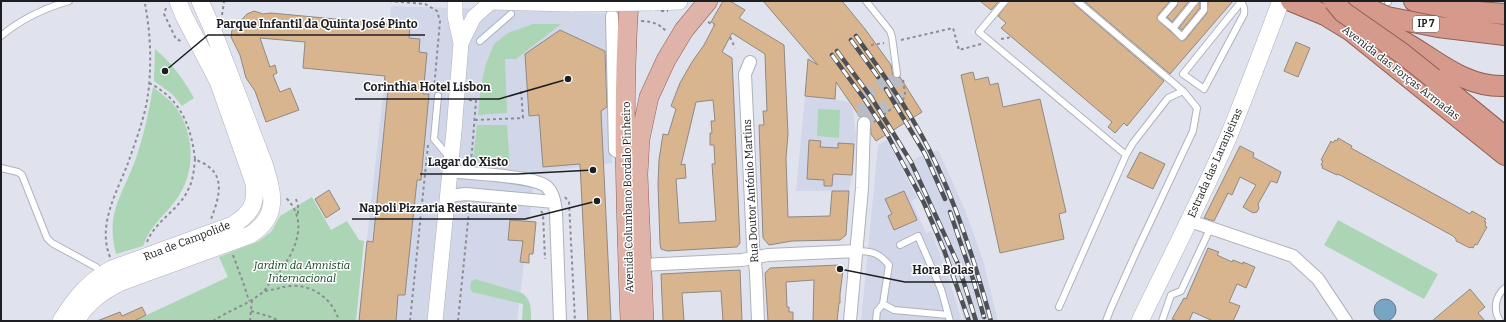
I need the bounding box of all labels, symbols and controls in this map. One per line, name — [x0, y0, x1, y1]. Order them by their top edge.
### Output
callout: Parque Infantil da Quinta José Pinto — [208, 11, 425, 35]
road number: IP 7 — [1413, 16, 1439, 32]
text: Parque Infantil da Quinta José Pinto — [216, 17, 418, 31]
street label: Avenida das Forças Armadas — [1340, 23, 1462, 123]
callout: Corinthia Hotel Lisbon — [355, 75, 499, 99]
text: Corinthia Hotel Lisbon — [363, 80, 491, 94]
street label: Avenida Columbano Bordalo Pinheiro — [620, 101, 636, 293]
street label: Estrada das Laranjeiras — [1185, 106, 1245, 220]
street label: Rua Doutor António Martins — [741, 119, 761, 263]
callout: Lagar do Xisto — [420, 150, 517, 174]
text: Lagar do Xisto — [428, 155, 508, 169]
callout: Napoli Pizzaria Restaurante — [352, 195, 525, 219]
text: Napoli Pizzaria Restaurante — [359, 201, 517, 215]
street label: Rua de Campolide — [142, 218, 232, 264]
callout: Hora Bolas — [905, 258, 982, 282]
park label: Jardim da Amnistia Internacional — [253, 259, 350, 285]
text: Hora Bolas — [912, 263, 974, 277]

